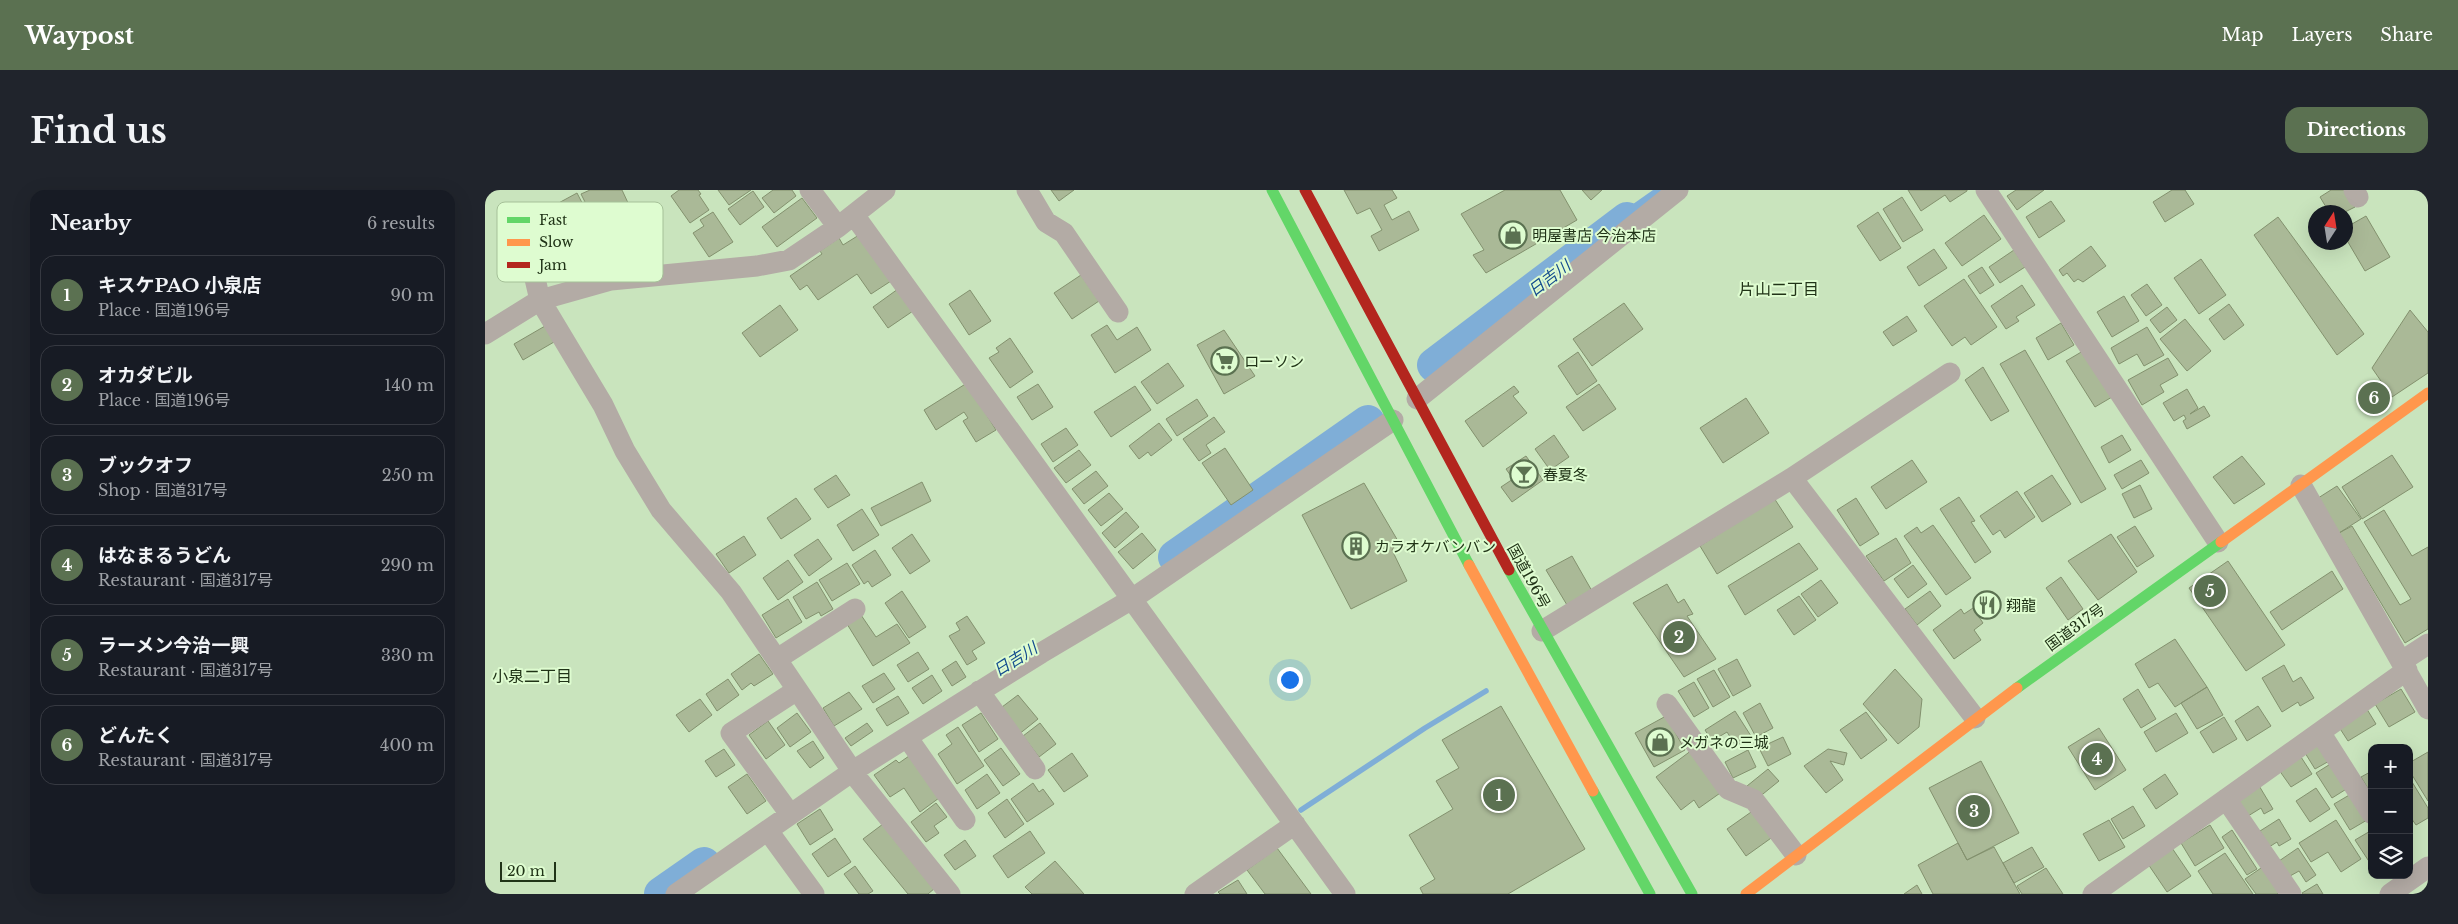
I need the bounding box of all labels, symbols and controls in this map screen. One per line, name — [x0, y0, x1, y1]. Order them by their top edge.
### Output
text: Waypost — [25, 21, 134, 50]
text: Map — [2222, 24, 2263, 46]
text: Layers — [2291, 24, 2352, 46]
text: Share — [2380, 24, 2433, 46]
button: Directions — [2285, 107, 2428, 153]
text: Find us — [30, 109, 167, 152]
legend — [497, 202, 663, 282]
north arrow — [2308, 205, 2353, 250]
text: Nearby — [50, 210, 131, 236]
text: Fast — [539, 211, 568, 229]
text: 6 results — [367, 213, 435, 233]
shop icon: 明屋書店 今治本店 — [1498, 220, 1528, 250]
place label: 明屋書店 今治本店 — [1532, 226, 1656, 245]
text: Slow — [539, 233, 573, 251]
water label: 日吉川 — [1524, 254, 1576, 300]
text: Jam — [537, 256, 567, 274]
text: キスケPAO 小泉店 — [98, 274, 262, 297]
district label: 片山二丁目 — [1739, 279, 1819, 299]
text: 1 — [64, 285, 70, 305]
text: 90 m — [391, 285, 434, 305]
text: Place · 国道196号 — [98, 300, 230, 320]
supermarket icon: ローソン — [1210, 346, 1240, 376]
place label: ローソン — [1244, 352, 1304, 371]
text: オカダビル — [98, 364, 193, 387]
text: 2 — [62, 375, 72, 395]
text: 140 m — [384, 375, 434, 395]
pin: 6 — [2358, 379, 2390, 417]
text: Place · 国道196号 — [98, 390, 230, 410]
text: ブックオフ — [98, 454, 193, 477]
bar icon: 春夏冬 — [1509, 459, 1539, 489]
text: 3 — [62, 465, 72, 485]
text: 250 m — [382, 465, 434, 485]
place label: 春夏冬 — [1543, 465, 1588, 484]
text: Shop · 国道317号 — [98, 480, 227, 500]
building icon: カラオケバンバン — [1341, 531, 1371, 561]
place label: カラオケバンバン — [1375, 537, 1496, 556]
street label: 国道196号 — [1503, 540, 1555, 612]
text: はなまるうどん — [98, 544, 231, 567]
text: 4 — [62, 555, 72, 575]
text: 290 m — [381, 555, 434, 575]
text: Restaurant · 国道317号 — [98, 570, 273, 590]
pin: 5 — [2194, 572, 2226, 610]
restaurant icon: 翔龍 — [1972, 590, 2002, 620]
place label: 翔龍 — [2006, 596, 2036, 615]
street label: 国道317号 — [2042, 599, 2108, 655]
pin: 2 — [1663, 618, 1695, 656]
text: ラーメン今治一興 — [98, 634, 249, 657]
water label: 日吉川 — [989, 637, 1042, 680]
text: 5 — [62, 645, 72, 665]
text: 330 m — [381, 645, 434, 665]
text: Restaurant · 国道317号 — [98, 660, 273, 680]
district label: 小泉二丁目 — [492, 666, 572, 686]
your location — [1277, 667, 1303, 693]
text: どんたく — [98, 724, 174, 747]
shop icon: メガネの三城 — [1645, 727, 1675, 757]
place label: メガネの三城 — [1679, 733, 1769, 752]
text: 6 — [62, 735, 72, 755]
text: 400 m — [380, 735, 434, 755]
pin: 4 — [2081, 740, 2113, 778]
map controls — [2368, 744, 2413, 879]
button: + — [2368, 744, 2413, 789]
text: Restaurant · 国道317号 — [98, 750, 273, 770]
pin: 1 — [1483, 776, 1515, 814]
button: − — [2368, 789, 2413, 834]
pin: 3 — [1958, 792, 1990, 830]
button: layers — [2368, 834, 2413, 879]
scale bar — [500, 859, 556, 882]
text: 20 m — [507, 862, 545, 880]

